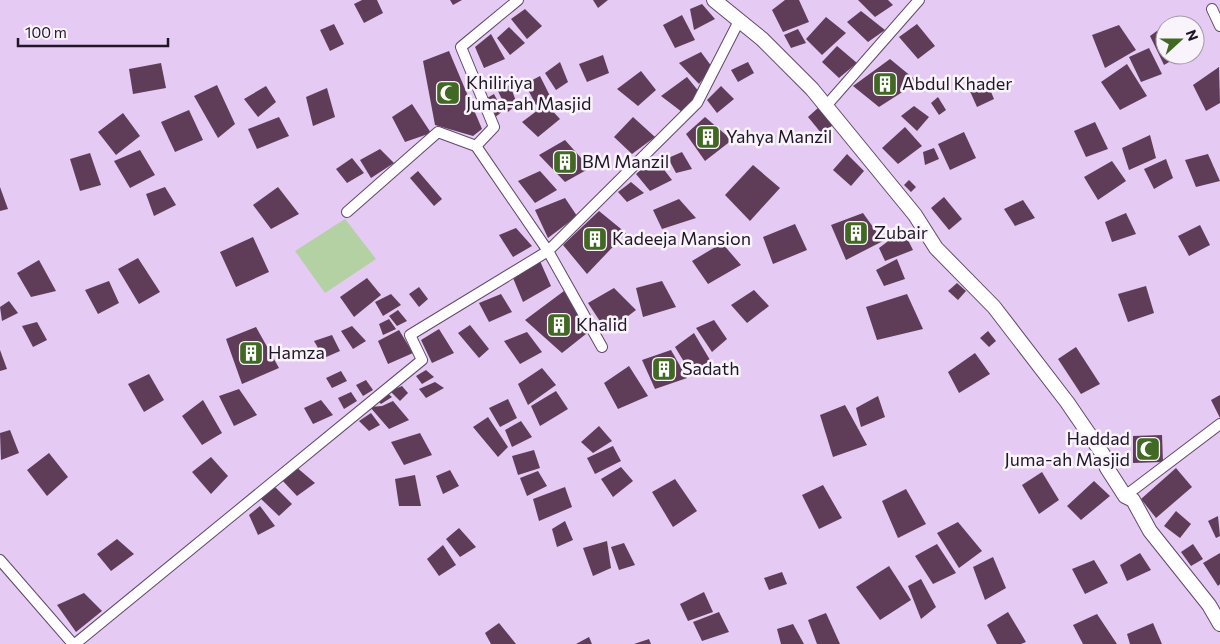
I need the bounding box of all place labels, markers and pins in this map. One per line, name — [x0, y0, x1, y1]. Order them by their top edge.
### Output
place label: Khiliriya Juma-ah Masjid — [466, 71, 591, 114]
building icon: Abdul Khader — [872, 71, 898, 97]
place label: Abdul Khader — [902, 72, 1012, 94]
mosque icon: Khiliriya Juma-ah Masjid — [435, 80, 461, 106]
building icon: Yahya Manzil — [695, 124, 721, 150]
place label: Yahya Manzil — [726, 125, 832, 147]
building icon: BM Manzil — [552, 149, 578, 175]
place label: BM Manzil — [582, 150, 669, 172]
building icon: Zubair — [843, 220, 869, 246]
place label: Zubair — [874, 221, 928, 243]
building icon: Kadeeja Mansion — [582, 226, 608, 252]
place label: Kadeeja Mansion — [612, 227, 751, 249]
building icon: Khalid — [546, 312, 572, 338]
place label: Khalid — [576, 313, 627, 335]
building icon: Hamza — [238, 340, 264, 366]
place label: Hamza — [268, 341, 325, 363]
building icon: Sadath — [651, 356, 677, 382]
place label: Sadath — [682, 357, 739, 379]
place label: Haddad Juma-ah Masjid — [1005, 427, 1130, 470]
mosque icon: Haddad Juma-ah Masjid — [1135, 436, 1161, 462]

